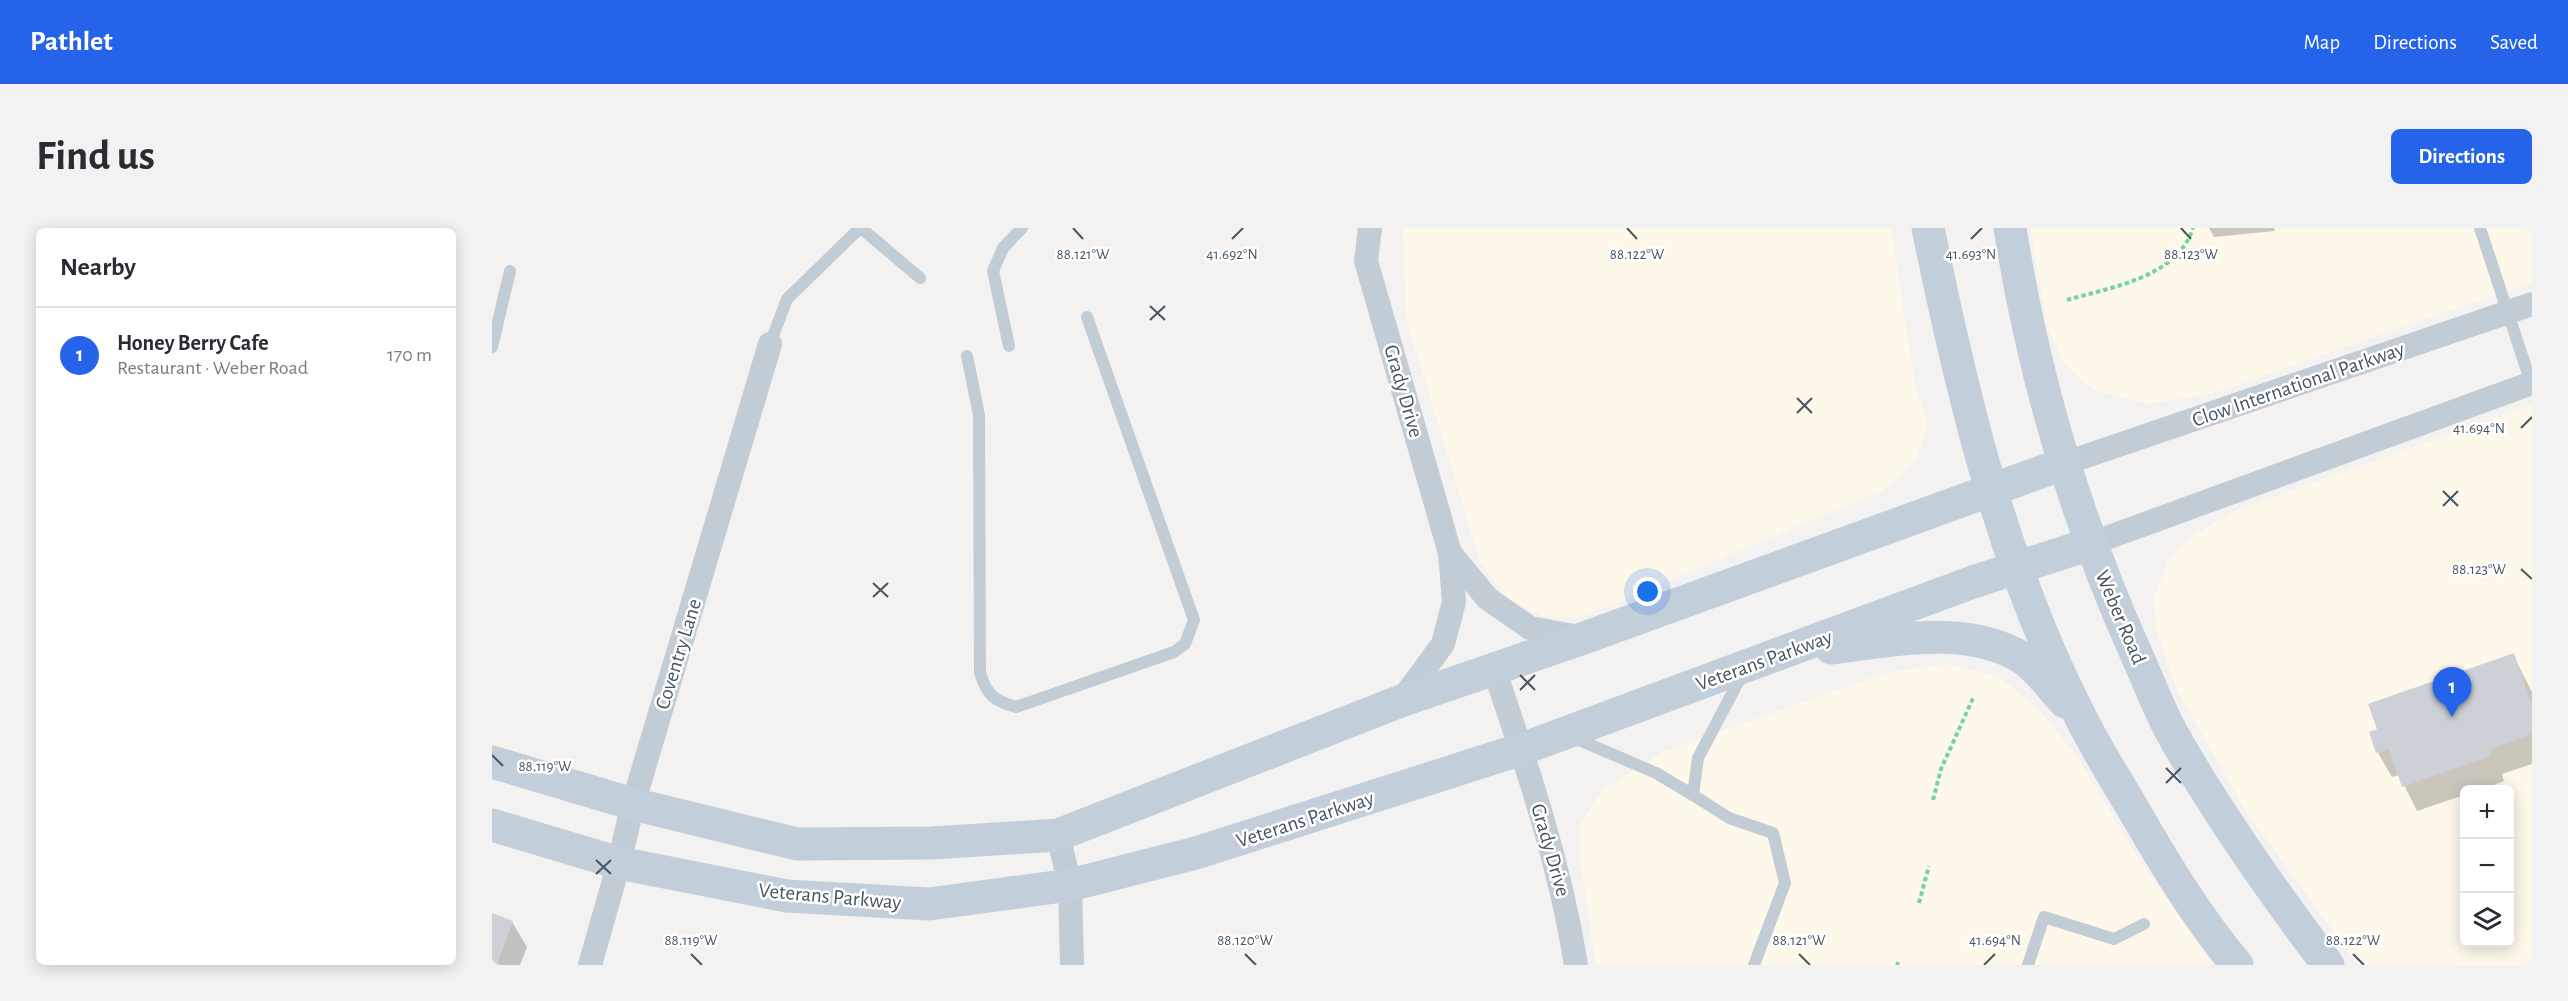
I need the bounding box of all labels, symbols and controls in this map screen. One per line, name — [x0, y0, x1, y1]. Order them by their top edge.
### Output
text: Pathlet — [30, 28, 113, 56]
text: Map — [2304, 32, 2340, 53]
text: Directions — [2373, 32, 2457, 53]
text: Saved — [2490, 32, 2538, 53]
button: Directions — [2391, 129, 2532, 184]
text: Find us — [36, 135, 155, 177]
text: 88.121°W — [1057, 247, 1110, 262]
text: 41.692°N — [1206, 247, 1258, 262]
text: 88.122°W — [1610, 247, 1665, 262]
text: 41.693°N — [1946, 247, 1996, 262]
text: 88.123°W — [2164, 247, 2219, 262]
text: Nearby — [60, 254, 136, 280]
text: Honey Berry Cafe — [117, 332, 269, 354]
street label: Clow International Parkway — [2189, 338, 2407, 431]
street label: Grady Drive — [1380, 342, 1427, 440]
text: 1 — [76, 345, 83, 365]
text: 170 m — [387, 345, 432, 365]
text: Restaurant · Weber Road — [117, 358, 308, 378]
text: 41.694°N — [2453, 421, 2505, 436]
text: 88.123°W — [2452, 562, 2507, 577]
street label: Weber Road — [2091, 567, 2150, 667]
your location — [1633, 577, 1662, 606]
street label: Coventry Lane — [652, 596, 705, 712]
street label: Veterans Parkway — [1693, 626, 1835, 695]
pin: 1 — [2432, 668, 2472, 717]
text: 88.119°W — [518, 759, 572, 774]
map controls — [2460, 785, 2514, 947]
button: + — [2460, 785, 2514, 839]
street label: Veterans Parkway — [1234, 787, 1377, 852]
street label: Grady Drive — [1527, 801, 1574, 899]
button: − — [2460, 839, 2514, 893]
street label: Veterans Parkway — [758, 880, 902, 913]
button: layers — [2460, 893, 2514, 947]
text: 88.119°W — [664, 933, 718, 948]
text: 88.120°W — [1217, 933, 1273, 948]
text: 88.121°W — [1773, 933, 1826, 948]
text: 41.694°N — [1969, 933, 2021, 948]
text: 88.122°W — [2326, 933, 2381, 948]

